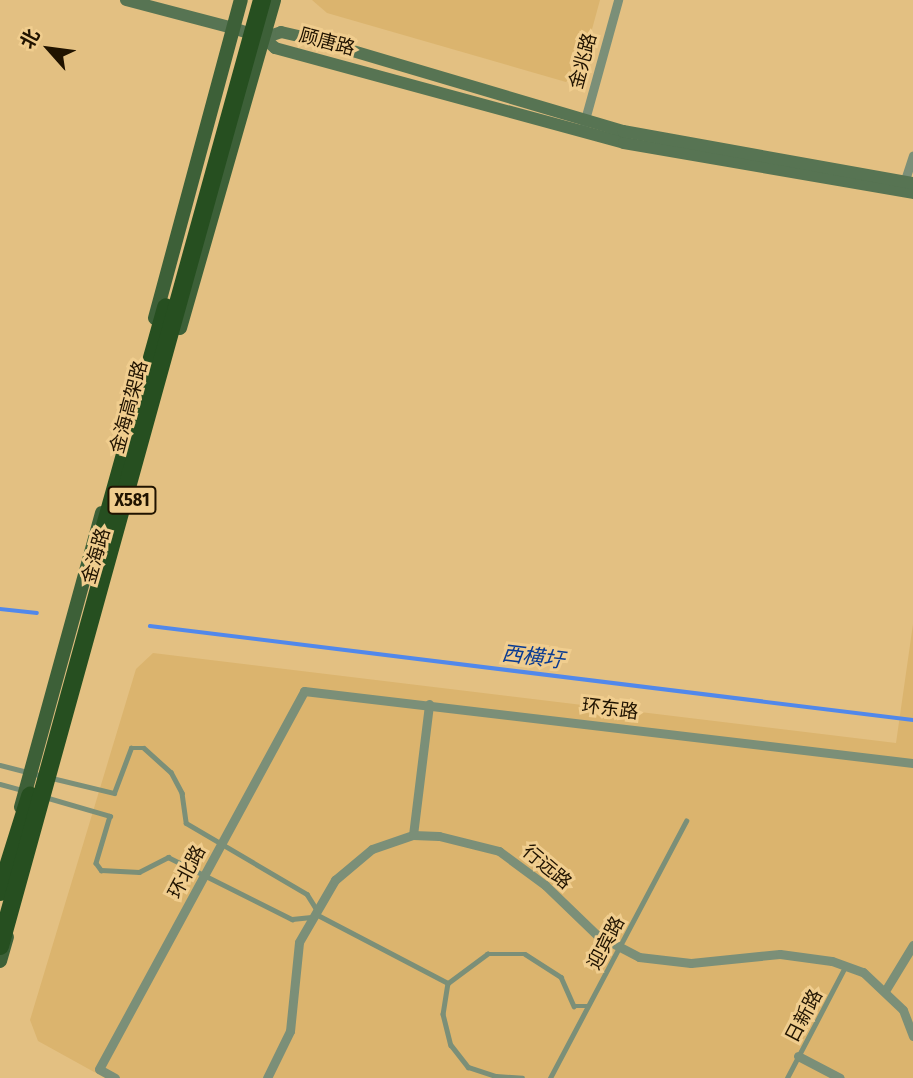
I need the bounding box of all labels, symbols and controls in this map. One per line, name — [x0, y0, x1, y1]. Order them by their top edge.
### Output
north arrow — [14, 14, 84, 84]
street label: 顾唐路 — [297, 24, 357, 60]
text: 北 — [15, 25, 45, 53]
street label: 金兆路 — [565, 31, 601, 91]
street label: 金海高架路 — [106, 358, 152, 456]
road number: X581 — [106, 486, 158, 514]
street label: 金海路 — [77, 525, 115, 587]
water label: 西横圩 — [500, 641, 566, 673]
street label: 环东路 — [580, 694, 640, 724]
street label: 行远路 — [518, 840, 576, 894]
street label: 环北路 — [164, 841, 210, 903]
street label: 迎宾路 — [583, 912, 629, 974]
street label: 日新路 — [781, 985, 827, 1047]

